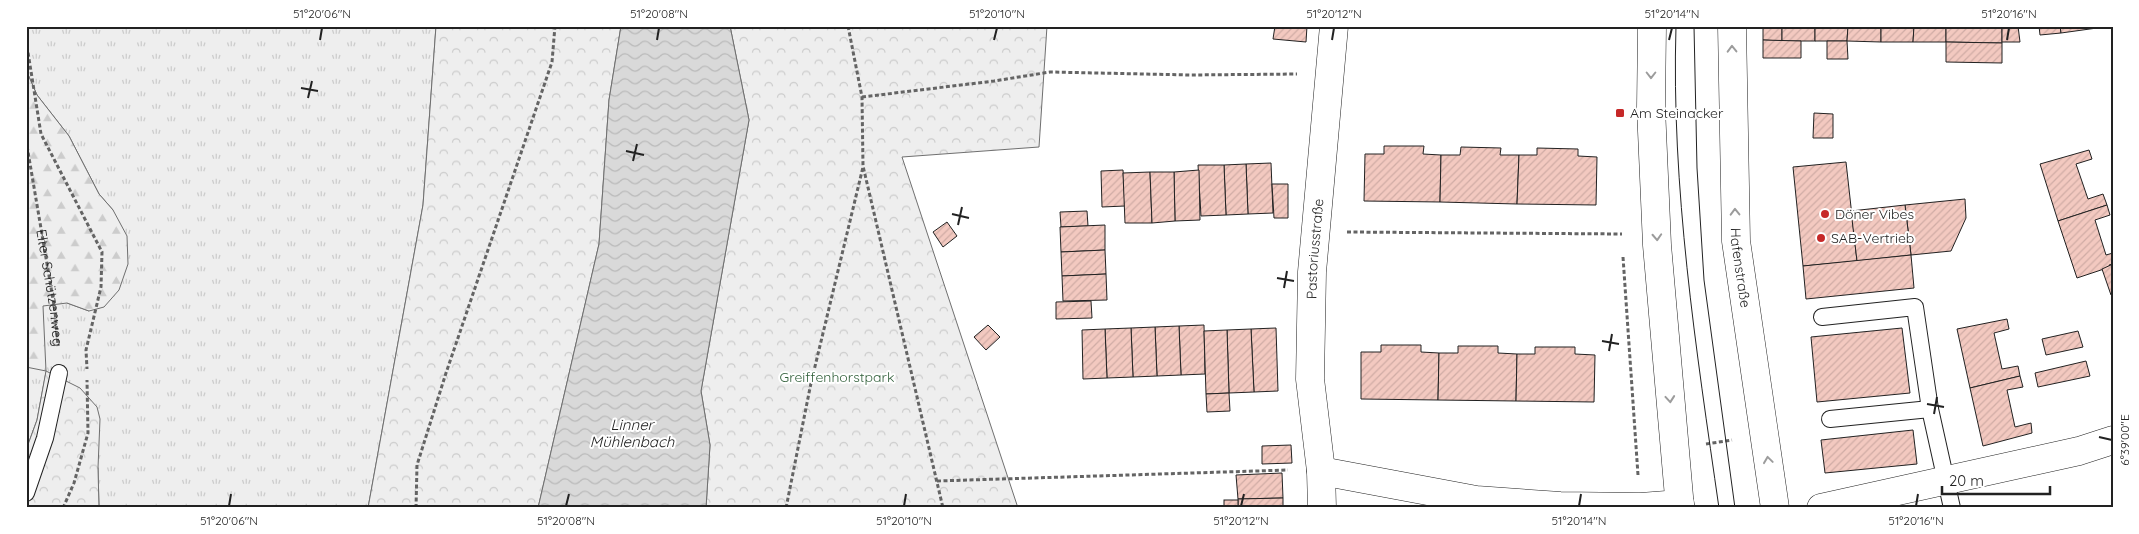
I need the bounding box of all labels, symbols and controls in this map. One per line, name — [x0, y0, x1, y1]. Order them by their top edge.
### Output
text: 51°20'06"N — [293, 6, 351, 21]
text: 51°20'08"N — [630, 6, 688, 21]
text: 51°20'10"N — [969, 6, 1025, 21]
text: 51°20'12"N — [1306, 6, 1362, 21]
text: 51°20'14"N — [1645, 6, 1699, 21]
text: 51°20'16"N — [1981, 6, 2037, 21]
one-way arrow — [1727, 45, 1737, 53]
one-way arrow — [1646, 72, 1656, 79]
place label: Am Steinacker — [1630, 104, 1724, 122]
marker: Am Steinacker — [1614, 107, 1626, 119]
street label: Pastoriusstraße — [1302, 198, 1328, 299]
place label: Döner Vibes — [1835, 205, 1914, 223]
one-way arrow — [1730, 208, 1740, 216]
marker: Döner Vibes — [1819, 208, 1831, 220]
street label: Elter Schützenweg — [32, 228, 67, 347]
street label: Hafenstraße — [1727, 228, 1755, 309]
place label: SAB-Vertrieb — [1831, 229, 1914, 247]
marker: SAB-Vertrieb — [1815, 232, 1827, 244]
one-way arrow — [1651, 234, 1662, 242]
park label: Greiffenhorstpark — [780, 368, 894, 386]
one-way arrow — [1665, 396, 1676, 404]
text: 6°39'00"E — [2117, 414, 2132, 466]
water label: Linner Mühlenbach — [590, 415, 675, 451]
one-way arrow — [1763, 455, 1773, 464]
scale bar — [1942, 464, 2049, 496]
text: 20 m — [1949, 471, 1984, 490]
text: 51°20'06"N — [200, 513, 258, 528]
text: 51°20'08"N — [537, 513, 595, 528]
text: 51°20'10"N — [876, 513, 932, 528]
text: 51°20'12"N — [1213, 513, 1269, 528]
text: 51°20'14"N — [1552, 513, 1606, 528]
text: 51°20'16"N — [1888, 513, 1944, 528]

